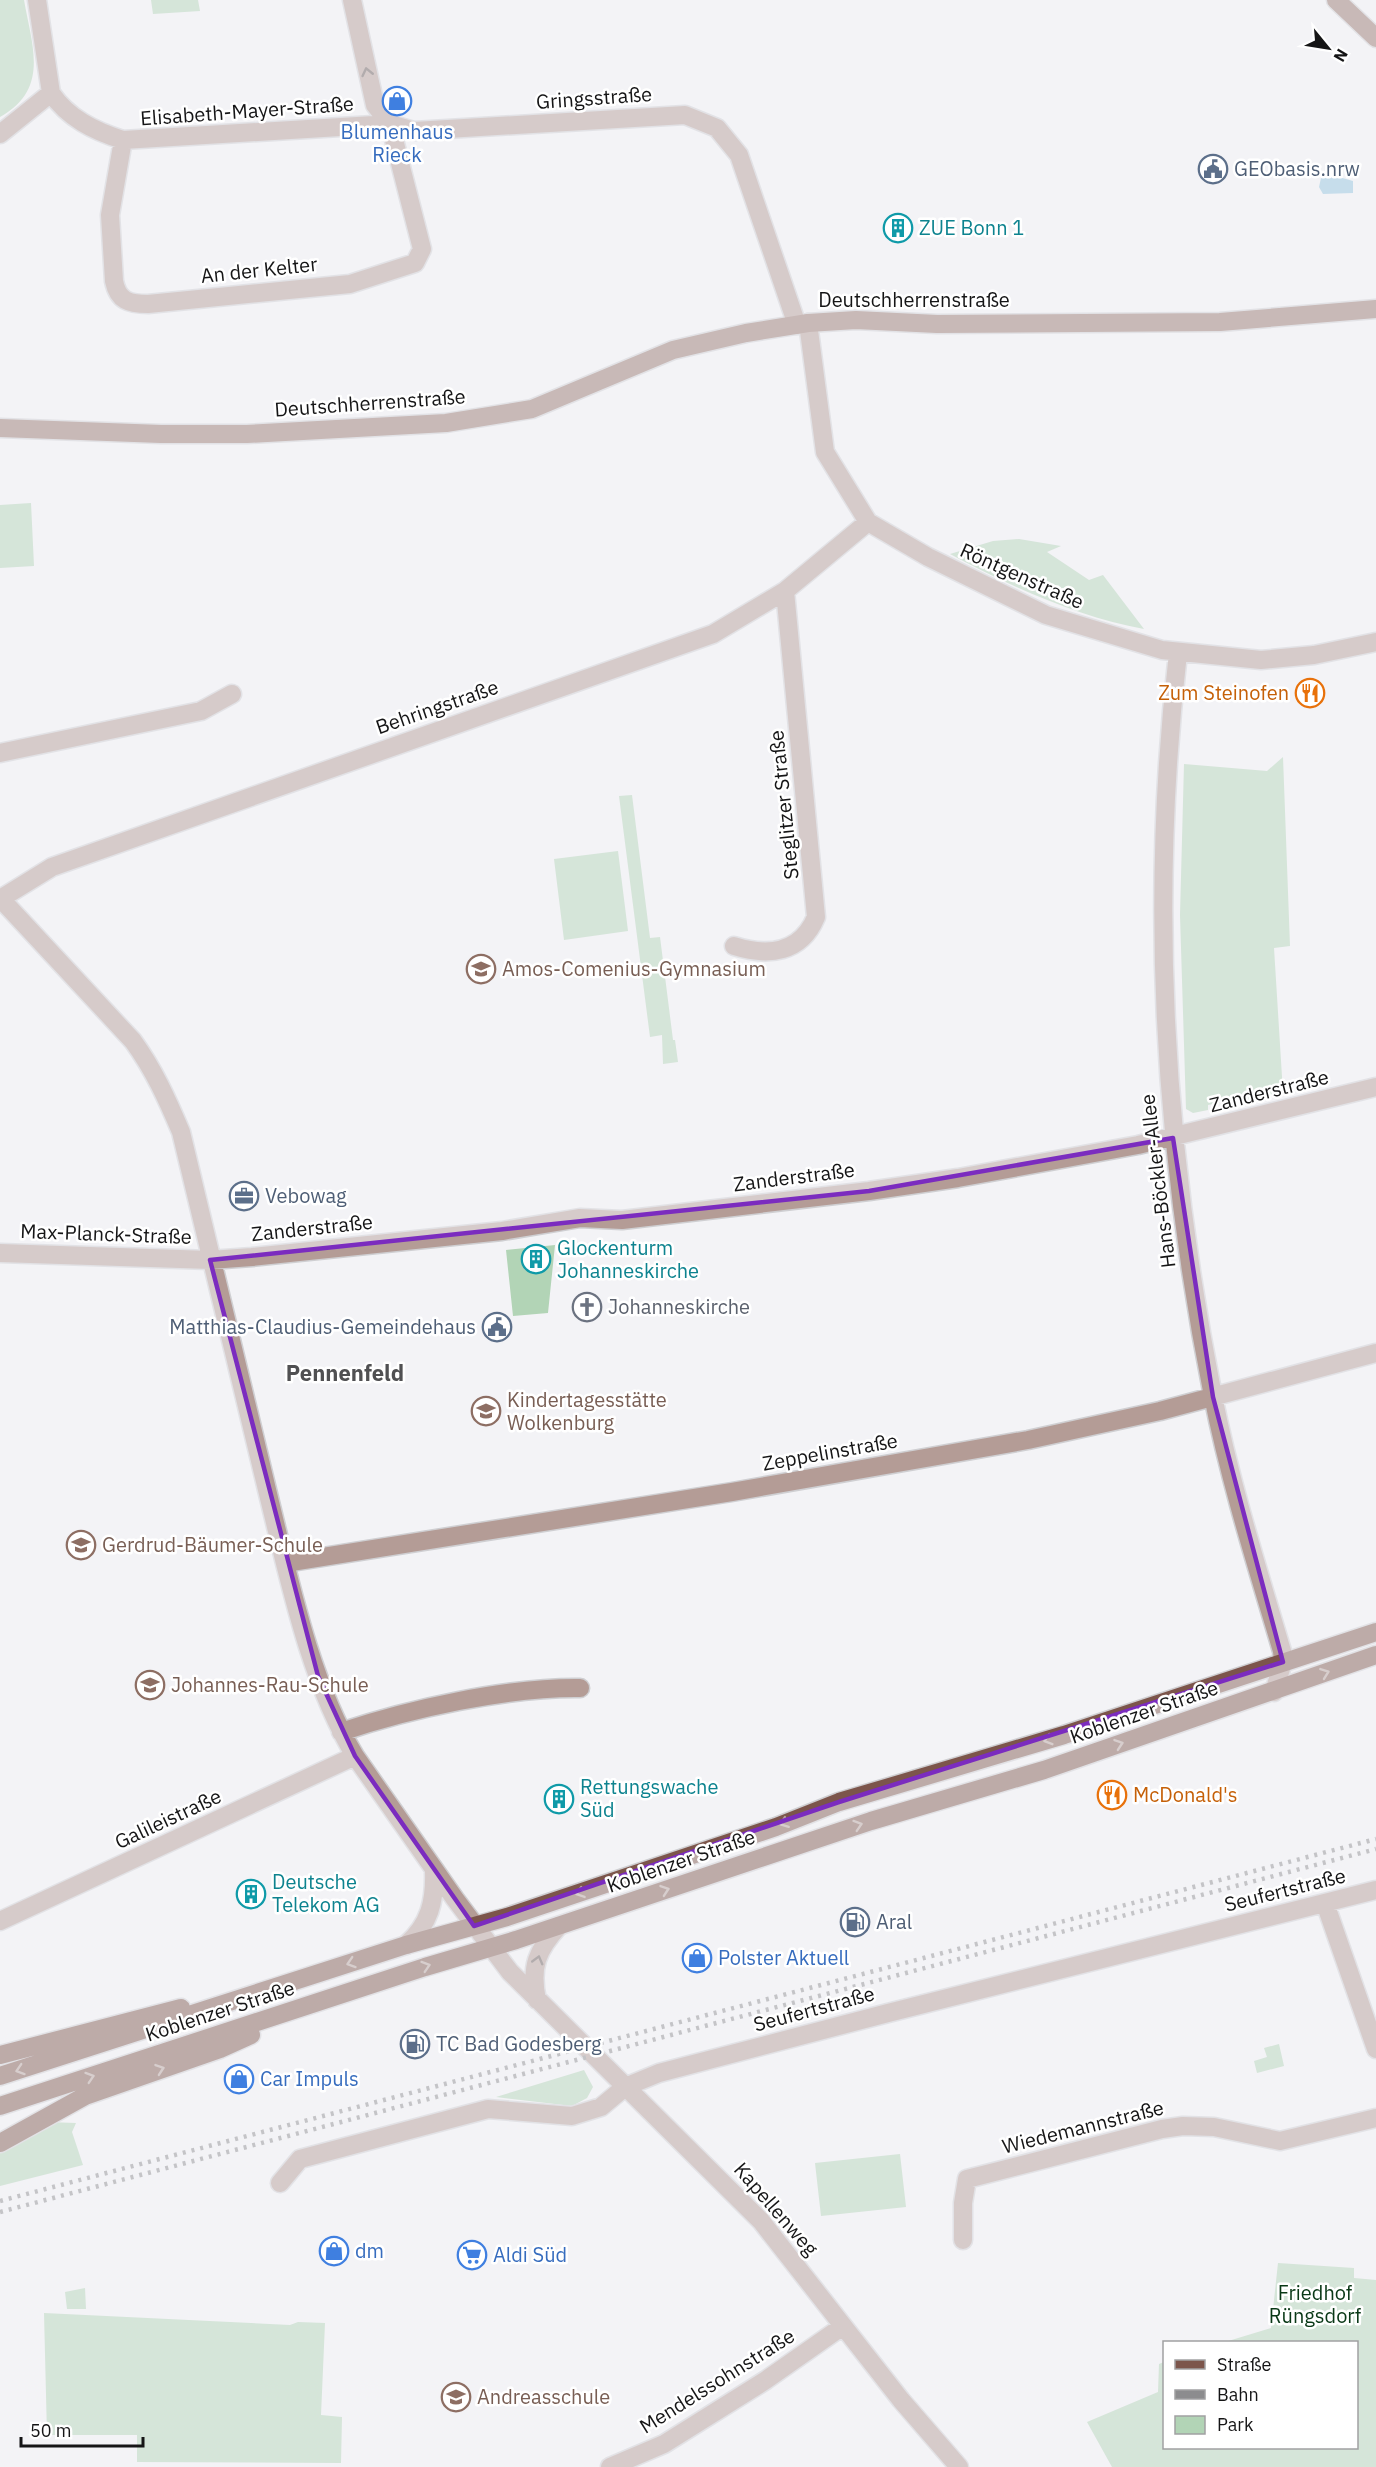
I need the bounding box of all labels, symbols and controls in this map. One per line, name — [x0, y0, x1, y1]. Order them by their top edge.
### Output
north arrow — [1298, 18, 1358, 78]
text: N — [1329, 45, 1353, 66]
one-way arrow — [361, 67, 374, 77]
street label: Gringsstraße — [535, 80, 653, 115]
shop icon: Blumenhaus Rieck — [381, 85, 413, 117]
street label: Elisabeth-Mayer-Straße — [139, 90, 355, 131]
place label: Blumenhaus Rieck — [341, 118, 453, 168]
public building icon: GEObasis.nrw — [1197, 153, 1229, 185]
place label: GEObasis.nrw — [1234, 155, 1360, 182]
building icon: ZUE Bonn 1 — [882, 212, 914, 244]
place label: ZUE Bonn 1 — [919, 214, 1024, 241]
street label: An der Kelter — [199, 250, 319, 289]
street label: Deutschherrenstraße — [818, 286, 1010, 313]
street label: Deutschherrenstraße — [273, 382, 466, 423]
street label: Röntgenstraße — [956, 536, 1088, 615]
street label: Behringstraße — [372, 673, 502, 740]
restaurant icon: Zum Steinofen — [1294, 677, 1326, 709]
place label: Zum Steinofen — [1158, 679, 1289, 706]
street label: Steglitzer Straße — [762, 729, 805, 881]
school or university icon: Amos-Comenius-Gymnasium — [465, 953, 497, 985]
place label: Amos-Comenius-Gymnasium — [502, 955, 766, 982]
street label: Zanderstraße — [1206, 1063, 1331, 1118]
street label: Hans-Böckler-Allee — [1133, 1093, 1182, 1270]
street label: Zanderstraße — [732, 1156, 856, 1197]
office icon: Vebowag — [228, 1180, 260, 1212]
place label: Vebowag — [265, 1182, 347, 1209]
street label: Zanderstraße — [250, 1208, 374, 1247]
street label: Max-Planck-Straße — [20, 1217, 192, 1250]
place label: Glockenturm Johanneskirche — [557, 1234, 699, 1284]
building icon: Glockenturm Johanneskirche — [520, 1243, 552, 1275]
church icon: Johanneskirche — [571, 1291, 603, 1323]
place label: Johanneskirche — [608, 1293, 750, 1320]
public building icon: Matthias-Claudius-Gemeindehaus — [481, 1311, 513, 1343]
place label: Matthias-Claudius-Gemeindehaus — [169, 1313, 476, 1340]
district label: Pennenfeld — [286, 1358, 404, 1387]
place label: Kindertagesstätte Wolkenburg — [507, 1386, 667, 1436]
school or university icon: Kindertagesstätte Wolkenburg — [470, 1395, 502, 1427]
street label: Zeppelinstraße — [760, 1426, 900, 1477]
school or university icon: Gerdrud-Bäumer-Schule — [65, 1529, 97, 1561]
place label: Gerdrud-Bäumer-Schule — [102, 1531, 323, 1558]
one-way arrow — [1319, 1667, 1330, 1680]
school or university icon: Johannes-Rau-Schule — [134, 1669, 166, 1701]
place label: Johannes-Rau-Schule — [171, 1671, 369, 1698]
street label: Koblenzer Straße — [1066, 1673, 1222, 1750]
one-way arrow — [1043, 1733, 1054, 1745]
one-way arrow — [1113, 1739, 1124, 1751]
place label: Rettungswache Süd — [580, 1773, 718, 1823]
restaurant icon: McDonald's — [1096, 1779, 1128, 1811]
place label: McDonald's — [1133, 1781, 1238, 1808]
street label: Galileistraße — [110, 1782, 226, 1855]
building icon: Rettungswache Süd — [543, 1783, 575, 1815]
one-way arrow — [780, 1816, 790, 1829]
one-way arrow — [852, 1819, 863, 1832]
street label: Koblenzer Straße — [603, 1822, 759, 1899]
street label: Seufertstraße — [1221, 1861, 1348, 1918]
place label: Deutsche Telekom AG — [272, 1868, 380, 1918]
building icon: Deutsche Telekom AG — [235, 1878, 267, 1910]
one-way arrow — [659, 1885, 670, 1897]
one-way arrow — [575, 1886, 586, 1898]
fuel station icon: Aral — [839, 1906, 871, 1938]
place label: Aral — [876, 1908, 912, 1935]
shop icon: Polster Aktuell — [681, 1942, 713, 1974]
place label: Polster Aktuell — [718, 1944, 849, 1971]
one-way arrow — [530, 1955, 543, 1965]
one-way arrow — [346, 1956, 357, 1969]
one-way arrow — [420, 1961, 431, 1974]
street label: Koblenzer Straße — [142, 1974, 298, 2047]
street label: Seufertstraße — [750, 1979, 877, 2038]
fuel station icon: TC Bad Godesberg — [399, 2028, 431, 2060]
place label: TC Bad Godesberg — [436, 2030, 602, 2057]
one-way arrow — [15, 2063, 26, 2075]
shop icon: Car Impuls — [223, 2063, 255, 2095]
one-way arrow — [154, 2064, 165, 2076]
place label: Car Impuls — [260, 2065, 359, 2092]
one-way arrow — [84, 2072, 95, 2084]
street label: Wiedemannstraße — [999, 2093, 1166, 2160]
street label: Kapellenweg — [728, 2156, 825, 2261]
shop icon: dm — [318, 2235, 350, 2267]
place label: dm — [355, 2237, 384, 2264]
supermarket icon: Aldi Süd — [456, 2239, 488, 2271]
place label: Aldi Süd — [493, 2241, 567, 2268]
park label: Friedhof Rüngsdorf — [1269, 2279, 1362, 2329]
street label: Mendelssohnstraße — [634, 2322, 799, 2439]
legend — [1163, 2341, 1358, 2449]
text: Straße — [1217, 2353, 1271, 2376]
school or university icon: Andreasschule — [440, 2381, 472, 2413]
place label: Andreasschule — [477, 2383, 610, 2410]
text: Bahn — [1217, 2383, 1259, 2406]
scale bar — [21, 2410, 142, 2448]
text: Park — [1217, 2413, 1254, 2436]
text: 50 m — [30, 2419, 72, 2442]

